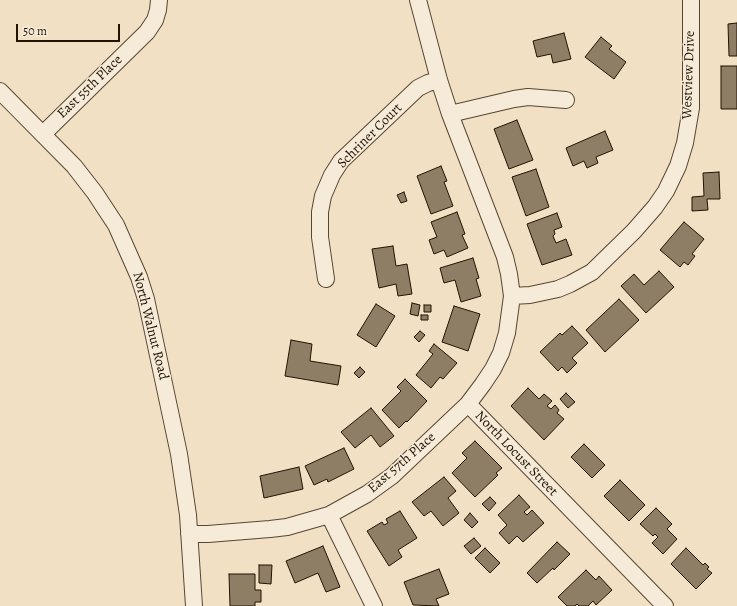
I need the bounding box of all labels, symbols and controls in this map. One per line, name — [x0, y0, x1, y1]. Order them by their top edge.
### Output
scale bar — [18, 16, 122, 42]
text: 50 m — [23, 23, 47, 39]
street label: Westview Drive — [679, 30, 699, 120]
street label: East 55th Place — [54, 52, 126, 122]
street label: Schriner Court — [334, 100, 406, 172]
street label: North Walnut Road — [128, 270, 172, 382]
street label: North Locust Street — [471, 408, 561, 500]
street label: East 57th Place — [365, 429, 439, 497]

